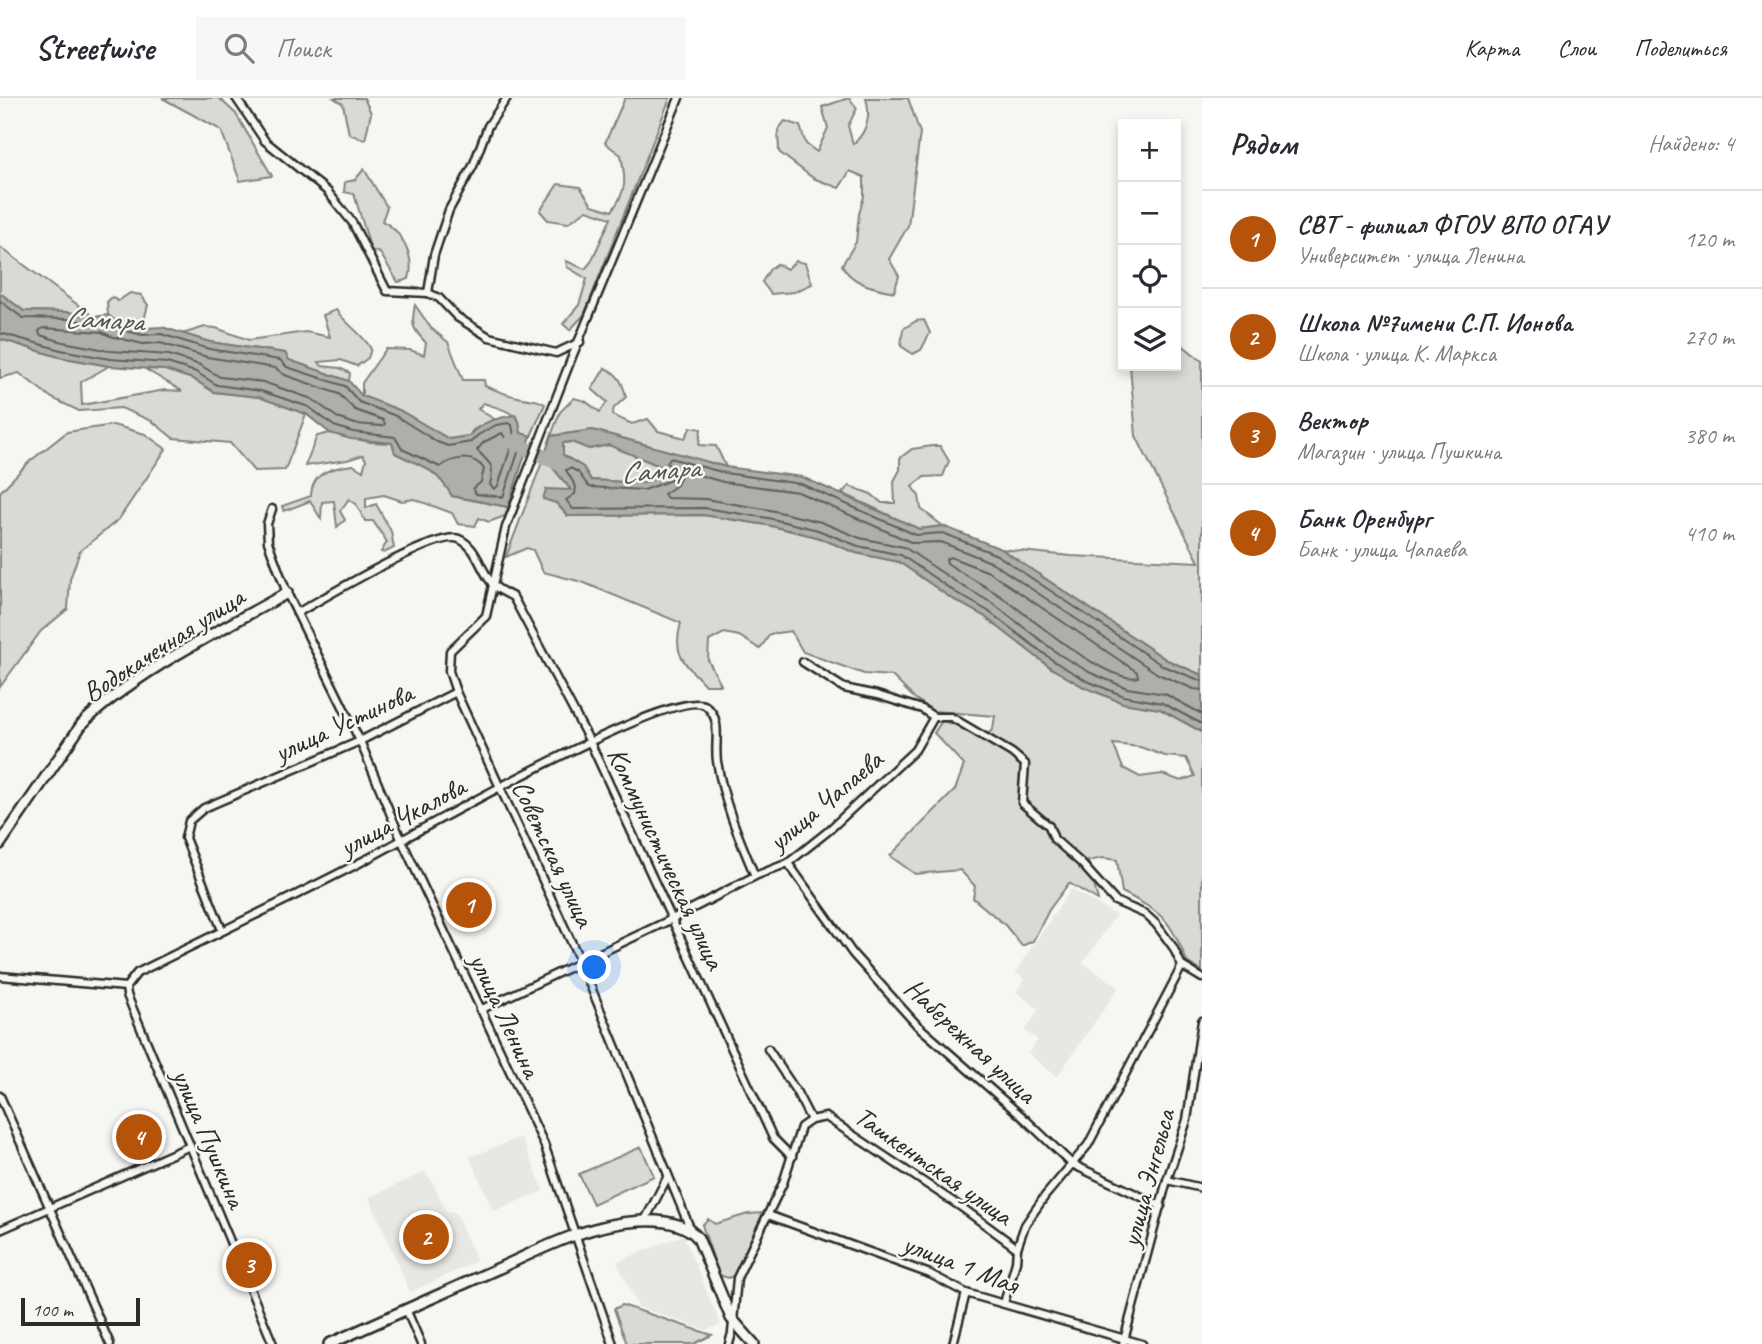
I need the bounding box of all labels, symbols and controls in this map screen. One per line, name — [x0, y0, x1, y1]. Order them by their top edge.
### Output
search box — [196, 17, 686, 80]
text: Streetwise — [35, 27, 154, 69]
icon: search — [220, 29, 258, 67]
text: Поиск — [276, 32, 331, 65]
text: Карта — [1465, 33, 1519, 63]
text: Слои — [1557, 33, 1596, 63]
text: Поделиться — [1634, 33, 1727, 63]
map controls — [1118, 119, 1181, 371]
button: + — [1118, 119, 1181, 182]
text: Рядом — [1230, 125, 1297, 163]
text: Найдено: 4 — [1648, 129, 1734, 158]
button: − — [1118, 182, 1181, 245]
text: СВТ - филиал ФГОУ ВПО ОГАУ — [1297, 208, 1607, 241]
text: 1 — [1248, 225, 1258, 254]
text: 120 m — [1685, 225, 1734, 254]
text: Университет · улица Ленина — [1297, 241, 1524, 270]
button: locate — [1118, 245, 1181, 308]
water label: Самара — [64, 298, 148, 340]
text: Школа №7имени С.П. Ионова — [1297, 306, 1572, 339]
button: layers — [1118, 308, 1181, 371]
text: 2 — [1248, 323, 1258, 352]
text: 270 m — [1685, 323, 1734, 352]
text: Школа · улица К. Маркса — [1297, 339, 1496, 368]
text: Вектор — [1297, 404, 1368, 437]
text: 3 — [1248, 421, 1258, 450]
text: 380 m — [1685, 421, 1734, 450]
text: Магазин · улица Пушкина — [1297, 437, 1501, 466]
water label: Самара — [619, 448, 704, 492]
text: Банк Оренбург — [1297, 502, 1431, 535]
text: 4 — [1248, 519, 1258, 548]
text: 410 m — [1685, 519, 1734, 548]
text: Банк · улица Чапаева — [1297, 535, 1466, 564]
street label: Водокачечная улица — [76, 578, 253, 710]
street label: улица Устинова — [266, 674, 420, 771]
street label: улица Чапаева — [759, 741, 891, 860]
street label: Коммунистическая улица — [600, 742, 734, 976]
street label: улица Чкалова — [332, 768, 473, 865]
street label: Советская улица — [504, 774, 604, 934]
pin: 1 — [446, 879, 492, 931]
street label: улица Ленина — [461, 946, 551, 1085]
your location — [577, 950, 611, 984]
street label: Набережная улица — [897, 970, 1045, 1112]
street label: улица Пушкина — [164, 1062, 255, 1215]
street label: Ташкентская улица — [848, 1098, 1021, 1234]
street label: улица Энгельса — [1112, 1104, 1183, 1253]
pin: 4 — [116, 1111, 162, 1163]
pin: 2 — [403, 1211, 449, 1263]
street label: улица 1 Мая — [896, 1225, 1026, 1302]
pin: 3 — [226, 1239, 272, 1291]
scale bar — [21, 1295, 140, 1327]
text: 100 m — [32, 1298, 73, 1322]

